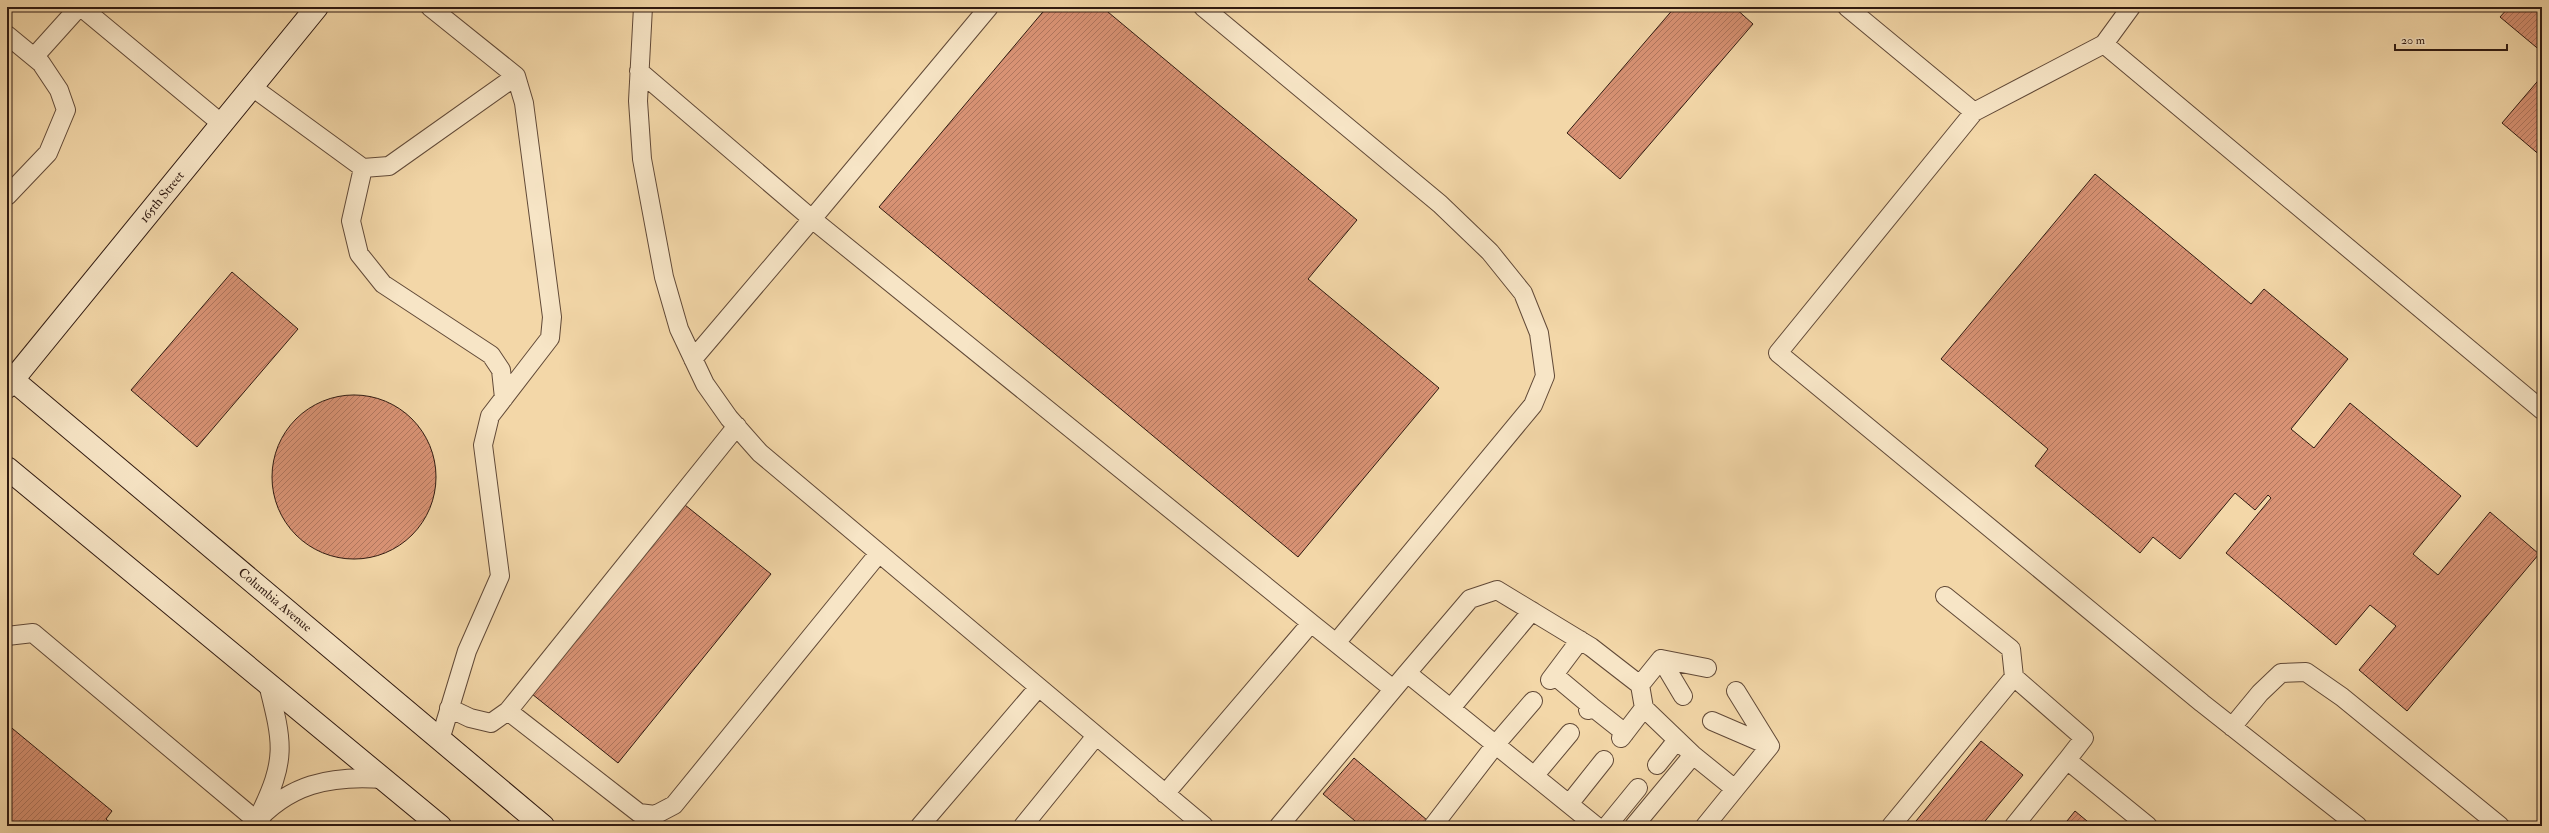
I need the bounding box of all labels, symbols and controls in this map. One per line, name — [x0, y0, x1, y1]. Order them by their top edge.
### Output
scale bar — [2395, 26, 2507, 52]
text: 20 m — [2401, 33, 2426, 48]
street label: 165th Street — [136, 168, 188, 226]
street label: Columbia Avenue — [235, 565, 316, 636]

